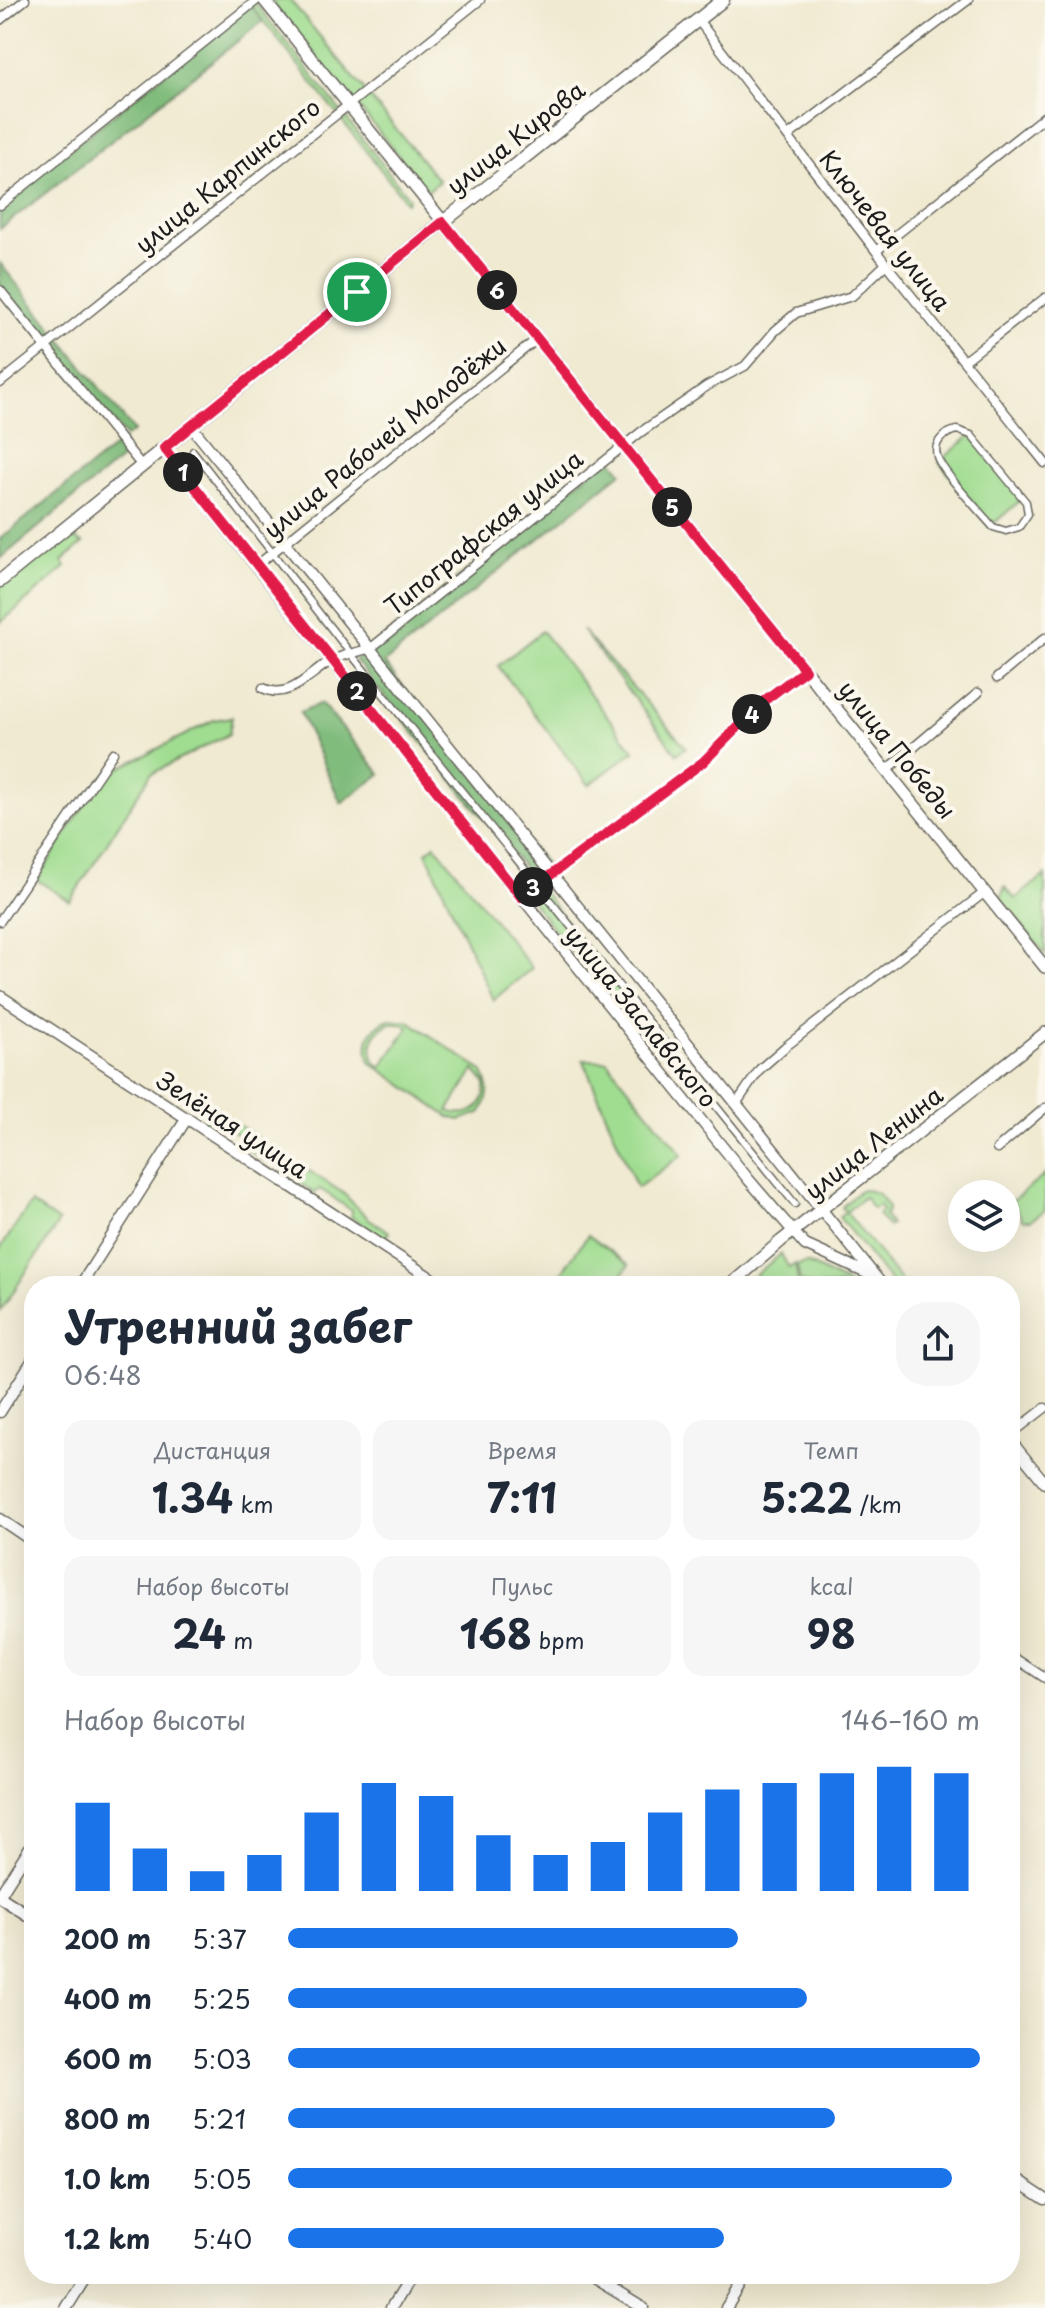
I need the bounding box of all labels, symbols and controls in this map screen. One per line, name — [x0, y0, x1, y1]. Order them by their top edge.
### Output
street label: улица Кирова — [438, 71, 592, 203]
street label: улица Карпинского — [126, 89, 328, 261]
street label: Ключевая улица — [812, 142, 960, 318]
pin — [323, 258, 391, 326]
icon: arrive — [335, 270, 379, 314]
pin: 6 — [477, 270, 517, 310]
text: 6 — [489, 273, 505, 306]
street label: улица Рабочей Молодёжи — [255, 328, 513, 546]
street label: Типографская улица — [376, 441, 590, 623]
pin: 1 — [163, 452, 203, 492]
text: 1 — [178, 455, 188, 488]
pin: 5 — [652, 487, 692, 527]
text: 5 — [665, 490, 679, 523]
pin: 2 — [337, 671, 377, 711]
street label: улица Победы — [831, 672, 965, 826]
text: 2 — [349, 674, 365, 707]
pin: 4 — [732, 694, 772, 734]
text: 4 — [745, 697, 759, 730]
pin: 3 — [513, 867, 553, 907]
text: 3 — [526, 870, 540, 903]
street label: улица Заславского — [557, 917, 727, 1115]
street label: Зелёная улица — [150, 1061, 316, 1187]
street label: улица Ленина — [796, 1077, 950, 1207]
map controls — [948, 1180, 1020, 1252]
button: layers — [948, 1180, 1020, 1252]
text: Утренний забег — [64, 1292, 412, 1358]
button: share — [896, 1302, 980, 1386]
text: 06:48 — [64, 1355, 142, 1394]
text: Дистанция — [154, 1433, 271, 1466]
text: Время — [487, 1433, 557, 1466]
text: Темп — [804, 1433, 859, 1466]
text: 1.34 — [152, 1466, 233, 1527]
text: 7:11 — [487, 1466, 557, 1527]
text: 5:22 — [761, 1466, 853, 1527]
text: km — [233, 1487, 273, 1520]
text: /km — [853, 1487, 902, 1520]
text: Набор высоты — [136, 1569, 290, 1602]
text: Пульс — [491, 1569, 553, 1602]
text: kcal — [809, 1569, 853, 1602]
text: 24 — [172, 1602, 226, 1663]
text: 168 — [459, 1602, 532, 1663]
text: 98 — [807, 1602, 856, 1663]
text: m — [226, 1623, 253, 1656]
text: bpm — [532, 1623, 585, 1656]
text: Набор высоты — [64, 1700, 246, 1739]
text: 146–160 m — [841, 1700, 980, 1739]
text: 200 m — [64, 1919, 151, 1958]
text: 5:37 — [192, 1919, 247, 1958]
text: 400 m — [64, 1979, 152, 2018]
text: 5:25 — [192, 1979, 251, 2018]
text: 600 m — [64, 2039, 152, 2078]
text: 5:03 — [192, 2039, 252, 2078]
text: 800 m — [64, 2099, 151, 2138]
text: 5:21 — [192, 2099, 246, 2138]
text: 1.0 km — [64, 2159, 151, 2198]
text: 5:05 — [192, 2159, 252, 2198]
text: 1.2 km — [64, 2219, 150, 2258]
text: 5:40 — [192, 2219, 252, 2258]

